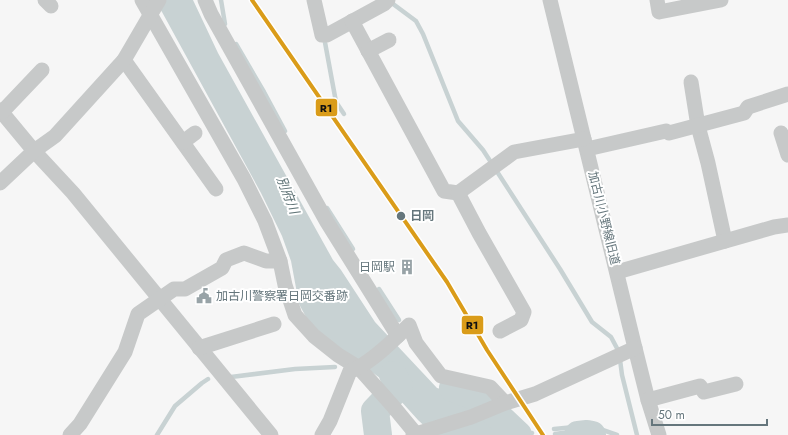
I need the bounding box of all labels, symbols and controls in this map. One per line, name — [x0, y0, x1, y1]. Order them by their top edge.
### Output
line badge: R1 — [315, 98, 338, 117]
text: R1 — [320, 100, 332, 116]
street label: 加古川小野線旧道 — [584, 169, 624, 267]
water label: 別府川 — [272, 173, 305, 218]
place label: 日岡 — [410, 207, 434, 225]
marker: 日岡 — [395, 210, 407, 222]
place label: 日岡駅 — [359, 258, 395, 276]
building icon: 日岡駅 — [398, 258, 416, 276]
public building icon: 加古川警察署日岡交番跡 — [195, 287, 213, 305]
place label: 加古川警察署日岡交番跡 — [216, 287, 348, 305]
line badge: R1 — [461, 315, 484, 335]
text: R1 — [466, 317, 478, 333]
scale bar — [652, 401, 767, 427]
text: 50 m — [658, 406, 685, 424]

